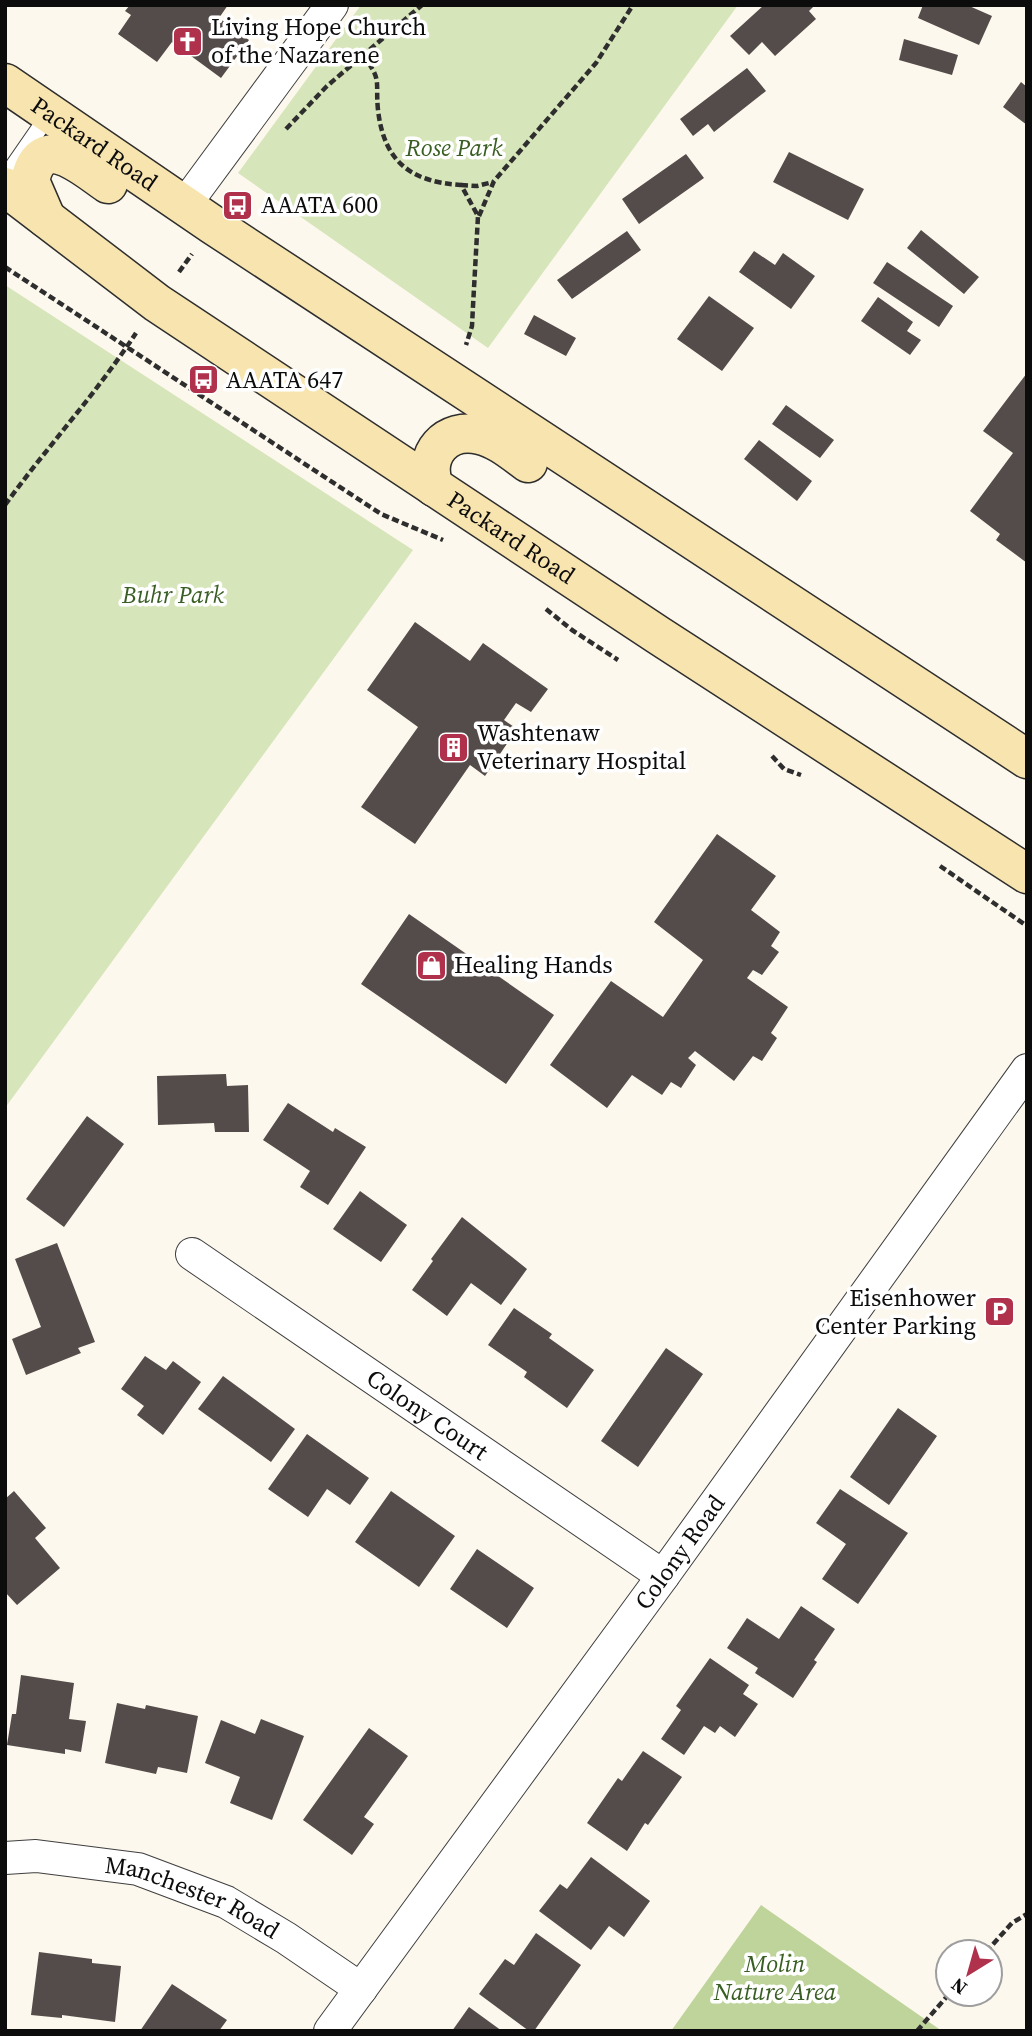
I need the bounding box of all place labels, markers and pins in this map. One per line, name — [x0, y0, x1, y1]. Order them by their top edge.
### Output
place label: Living Hope Church of the Nazarene — [211, 10, 426, 71]
church icon: Living Hope Church of the Nazarene — [171, 24, 205, 58]
bus stop icon: AAATA 600 — [221, 188, 255, 222]
place label: AAATA 600 — [261, 188, 378, 221]
bus stop icon: AAATA 647 — [186, 363, 220, 397]
place label: AAATA 647 — [226, 363, 343, 396]
place label: Washtenaw Veterinary Hospital — [477, 716, 686, 777]
building icon: Washtenaw Veterinary Hospital — [437, 730, 471, 764]
shop icon: Healing Hands — [414, 948, 448, 982]
place label: Healing Hands — [454, 948, 613, 981]
place label: Eisenhower Center Parking — [815, 1281, 976, 1342]
parking icon: Eisenhower Center Parking — [982, 1295, 1016, 1329]

